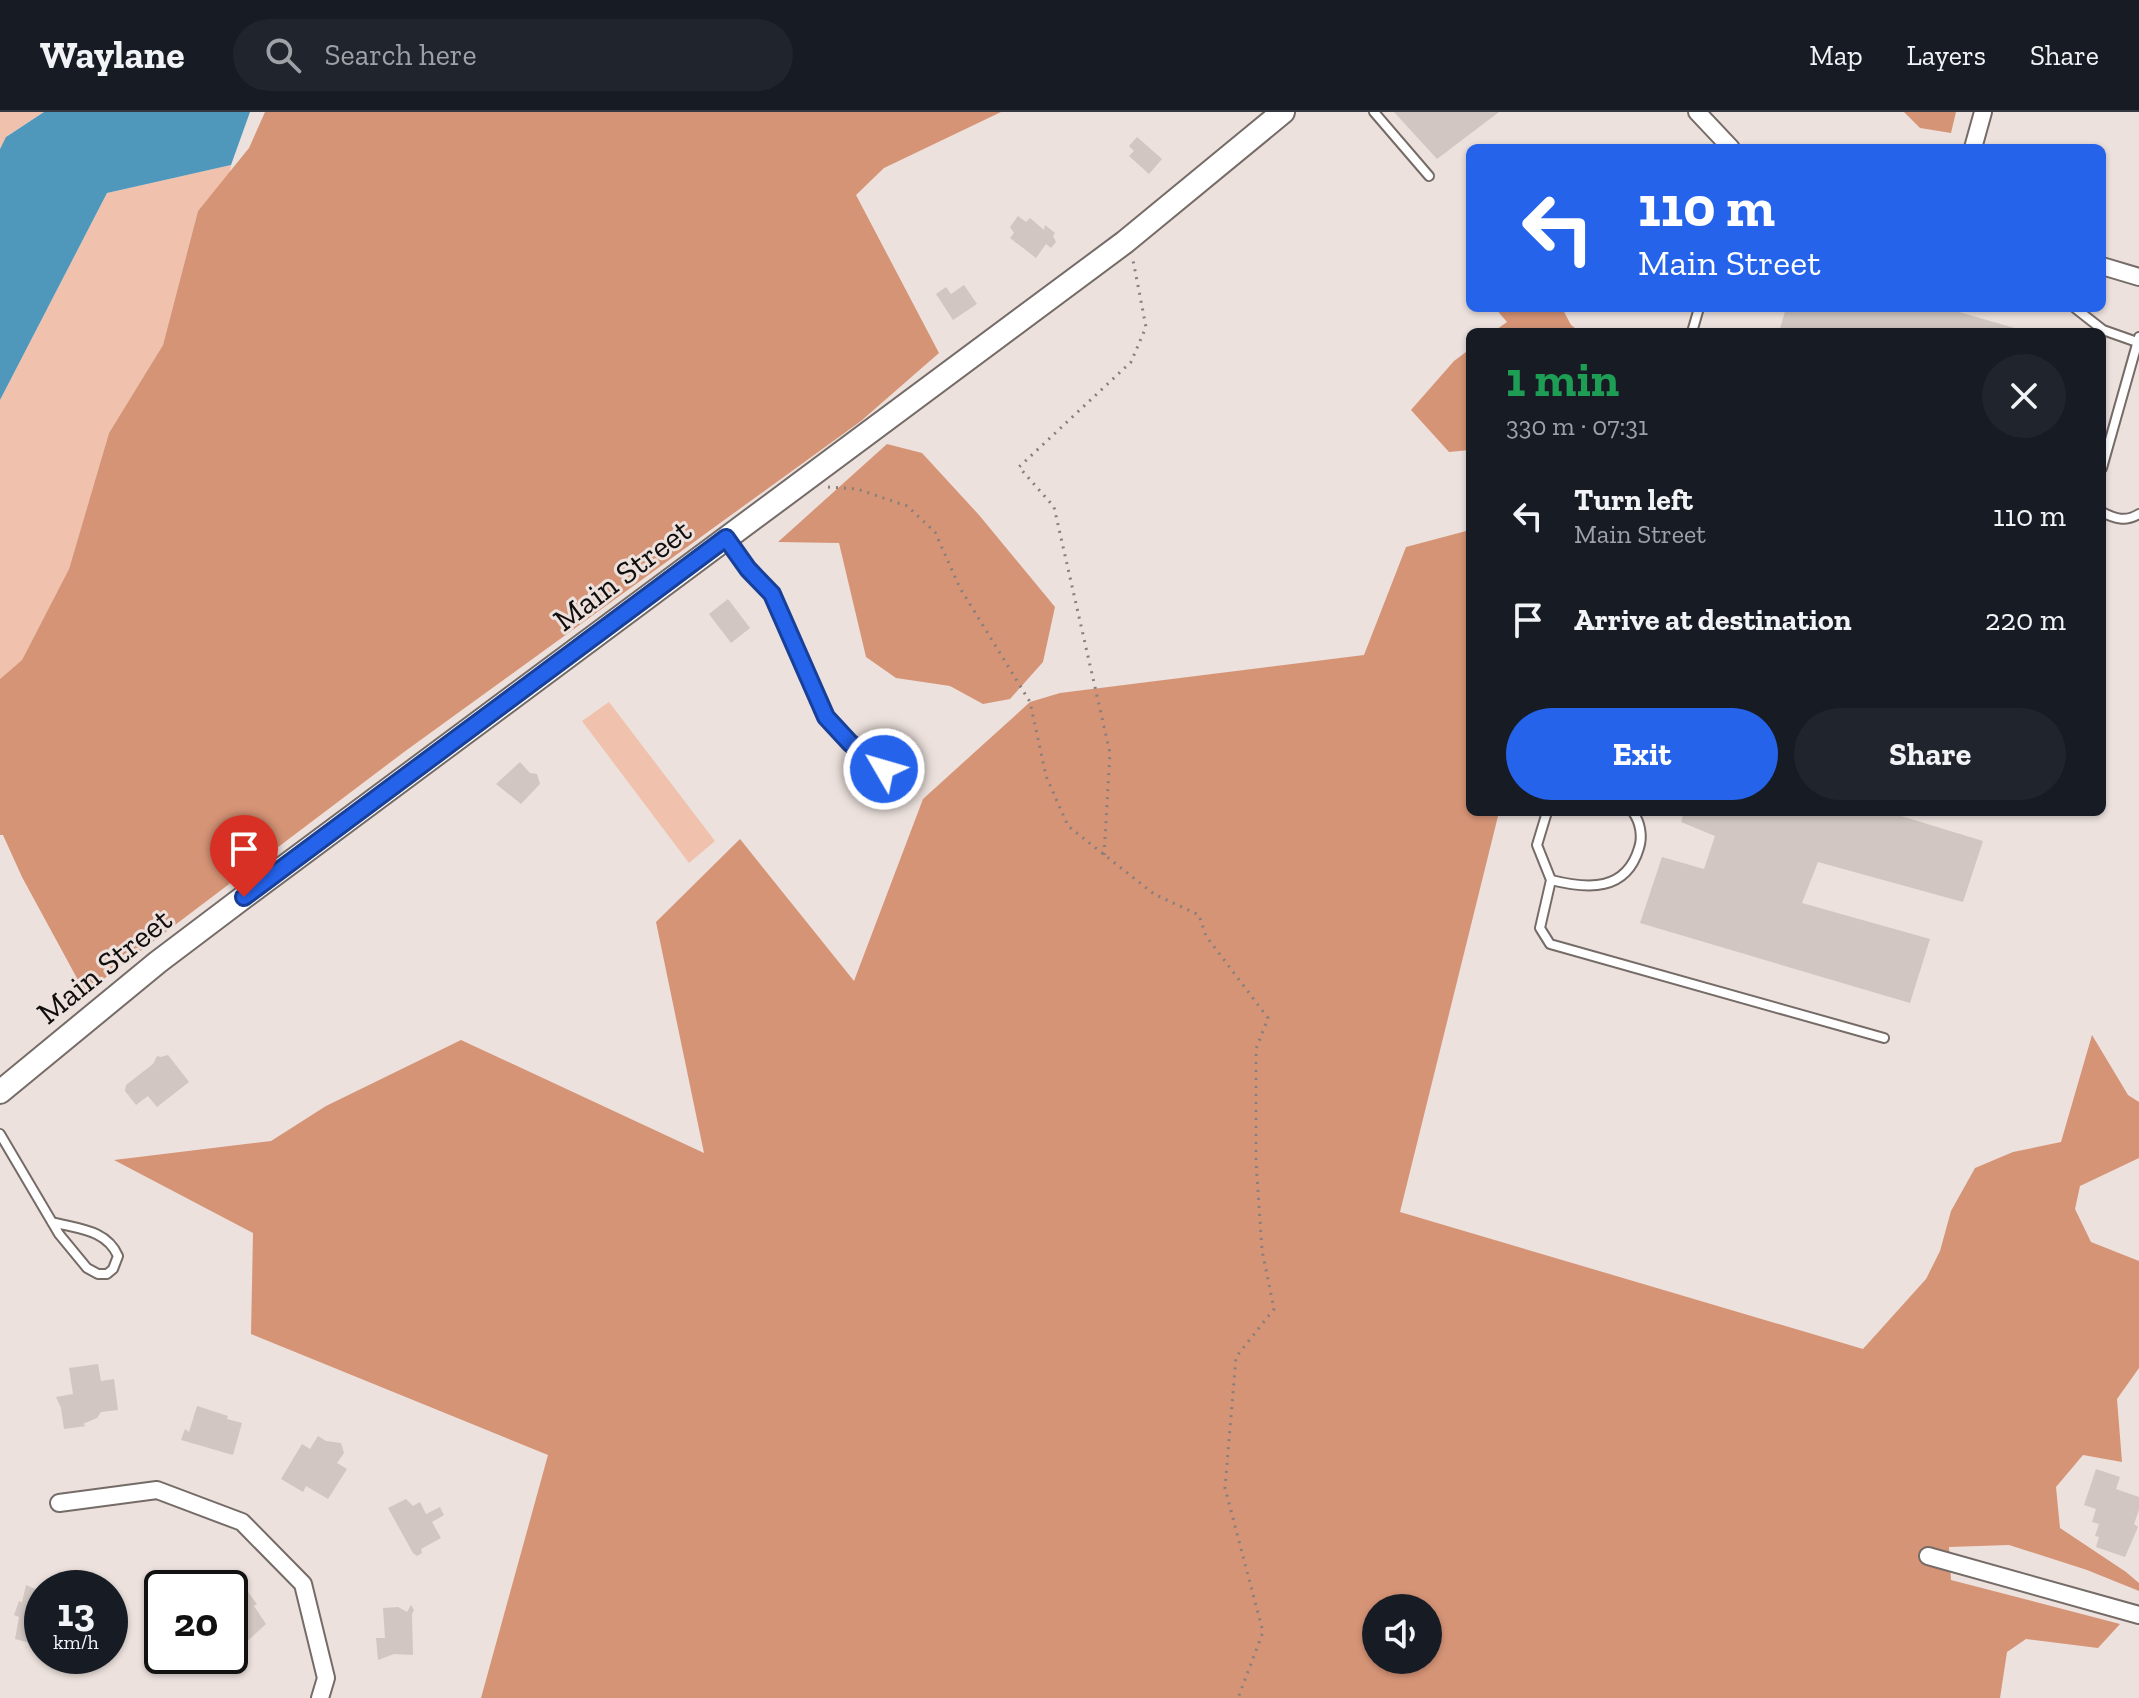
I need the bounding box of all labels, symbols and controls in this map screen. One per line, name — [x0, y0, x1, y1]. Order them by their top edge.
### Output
search box — [233, 19, 793, 91]
text: Waylane — [40, 32, 185, 78]
icon: search — [261, 33, 305, 77]
text: Search here — [325, 37, 477, 73]
text: Map — [1809, 39, 1863, 72]
text: Layers — [1907, 39, 1986, 72]
text: Share — [2030, 39, 2099, 72]
text: 110 m — [1638, 173, 1775, 240]
icon: left — [1506, 176, 1610, 280]
text: Main Street — [1638, 241, 1821, 284]
text: 1 min — [1506, 351, 1619, 408]
button: close — [1982, 354, 2066, 438]
text: 330 m · 07:31 — [1506, 410, 1648, 442]
text: Turn left — [1574, 482, 1693, 518]
icon: left — [1506, 494, 1550, 538]
text: 110 m — [1993, 498, 2066, 534]
street label: Main Street — [546, 511, 698, 639]
text: Main Street — [1574, 518, 1706, 550]
icon: arrive — [1506, 598, 1550, 642]
text: Arrive at destination — [1574, 602, 1851, 638]
text: 220 m — [1985, 602, 2066, 638]
button: Exit — [1506, 708, 1778, 800]
button: Share — [1794, 708, 2066, 800]
position arrow — [842, 727, 926, 811]
pin — [210, 815, 278, 897]
icon: arrive — [222, 827, 266, 871]
street label: Main Street — [29, 900, 179, 1032]
speed limit sign: 20 — [144, 1570, 248, 1674]
text: 13 — [57, 1588, 95, 1636]
map controls — [1362, 1594, 1442, 1674]
button: sound — [1362, 1594, 1442, 1674]
text: km/h — [53, 1630, 99, 1654]

